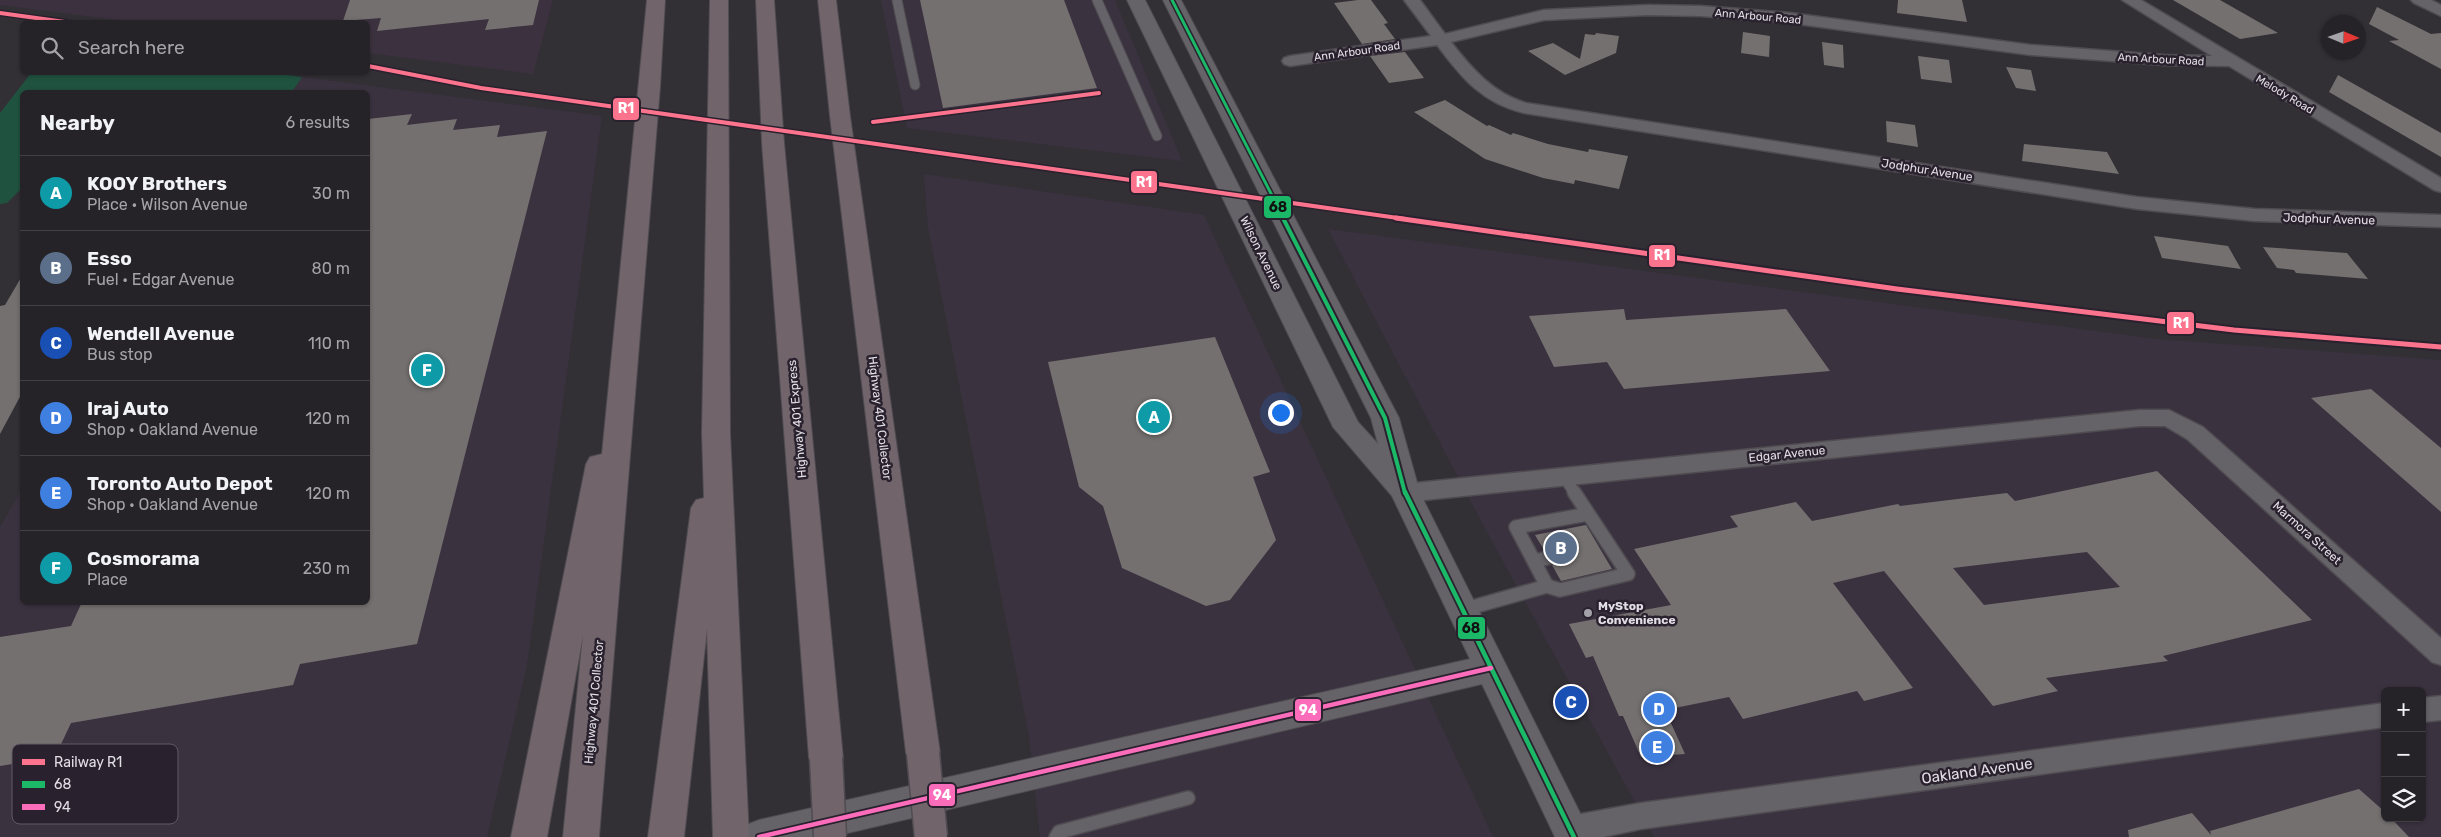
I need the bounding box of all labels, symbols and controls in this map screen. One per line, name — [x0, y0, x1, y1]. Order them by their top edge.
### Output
street label: Ann Arbour Road — [1714, 6, 1802, 27]
north arrow — [2321, 15, 2366, 60]
search box — [20, 20, 370, 75]
icon: search — [38, 34, 66, 62]
text: Search here — [78, 36, 185, 59]
street label: Ann Arbour Road — [1313, 39, 1401, 64]
street label: Ann Arbour Road — [2117, 51, 2205, 68]
street label: Melody Road — [2254, 72, 2316, 117]
line badge: R1 — [612, 97, 640, 121]
text: R1 — [618, 100, 634, 117]
text: Nearby — [40, 110, 115, 135]
text: 6 results — [285, 113, 350, 132]
street label: Jodphur Avenue — [1880, 156, 1974, 184]
line badge: R1 — [1130, 170, 1158, 194]
text: KOOY Brothers — [87, 172, 227, 195]
text: R1 — [1136, 174, 1152, 191]
text: A — [50, 184, 62, 203]
text: 30 m — [312, 184, 350, 203]
text: Place · Wilson Avenue — [87, 195, 248, 214]
line badge: 68 — [1263, 195, 1292, 219]
text: 68 — [1269, 199, 1287, 216]
street label: Jodphur Avenue — [2283, 210, 2376, 228]
street label: Wilson Avenue — [1237, 214, 1285, 292]
line badge: R1 — [1648, 244, 1676, 268]
text: Esso — [87, 247, 132, 270]
text: R1 — [1654, 247, 1670, 264]
text: B — [50, 259, 62, 278]
text: 80 m — [312, 259, 350, 278]
text: Fuel · Edgar Avenue — [87, 270, 235, 289]
line badge: R1 — [2166, 311, 2195, 335]
text: R1 — [2173, 315, 2189, 332]
text: Wendell Avenue — [87, 322, 234, 345]
text: C — [50, 334, 62, 353]
text: 110 m — [308, 334, 350, 353]
text: Bus stop — [87, 345, 153, 364]
pin: F — [411, 351, 443, 389]
street label: Highway 401 Collector — [865, 355, 895, 481]
street label: Highway 401 Express — [785, 359, 809, 479]
text: Iraj Auto — [87, 397, 169, 420]
pin: A — [1138, 398, 1170, 436]
your location — [1268, 400, 1294, 426]
text: D — [50, 409, 62, 428]
text: 120 m — [305, 409, 350, 428]
text: Shop · Oakland Avenue — [87, 420, 258, 439]
street label: Edgar Avenue — [1748, 443, 1826, 465]
text: Toronto Auto Depot — [87, 472, 273, 495]
text: E — [51, 484, 61, 503]
text: 120 m — [305, 484, 350, 503]
text: Shop · Oakland Avenue — [87, 495, 258, 514]
street label: Marmora Street — [2270, 499, 2344, 568]
pin: B — [1545, 529, 1577, 567]
text: Cosmorama — [87, 547, 200, 570]
text: F — [51, 559, 61, 578]
text: 230 m — [303, 559, 350, 578]
text: Place — [87, 570, 128, 589]
place label: MyStop Convenience — [1598, 599, 1676, 627]
marker: MyStop Convenience — [1582, 607, 1594, 619]
line badge: 68 — [1457, 616, 1486, 640]
text: 68 — [1462, 620, 1480, 637]
street label: Highway 401 Collector — [582, 639, 606, 765]
pin: C — [1555, 683, 1587, 721]
map controls — [2381, 687, 2426, 822]
button: + — [2381, 687, 2426, 732]
pin: D — [1643, 690, 1675, 728]
line badge: 94 — [1294, 698, 1322, 722]
text: 94 — [1299, 702, 1318, 719]
pin: E — [1641, 728, 1673, 766]
button: − — [2381, 732, 2426, 777]
legend — [12, 744, 178, 824]
text: Railway R1 — [54, 754, 122, 771]
street label: Oakland Avenue — [1920, 754, 2034, 788]
text: 68 — [54, 776, 71, 793]
button: layers — [2381, 777, 2426, 822]
line badge: 94 — [928, 783, 956, 807]
text: 94 — [933, 787, 952, 804]
text: 94 — [54, 799, 71, 816]

